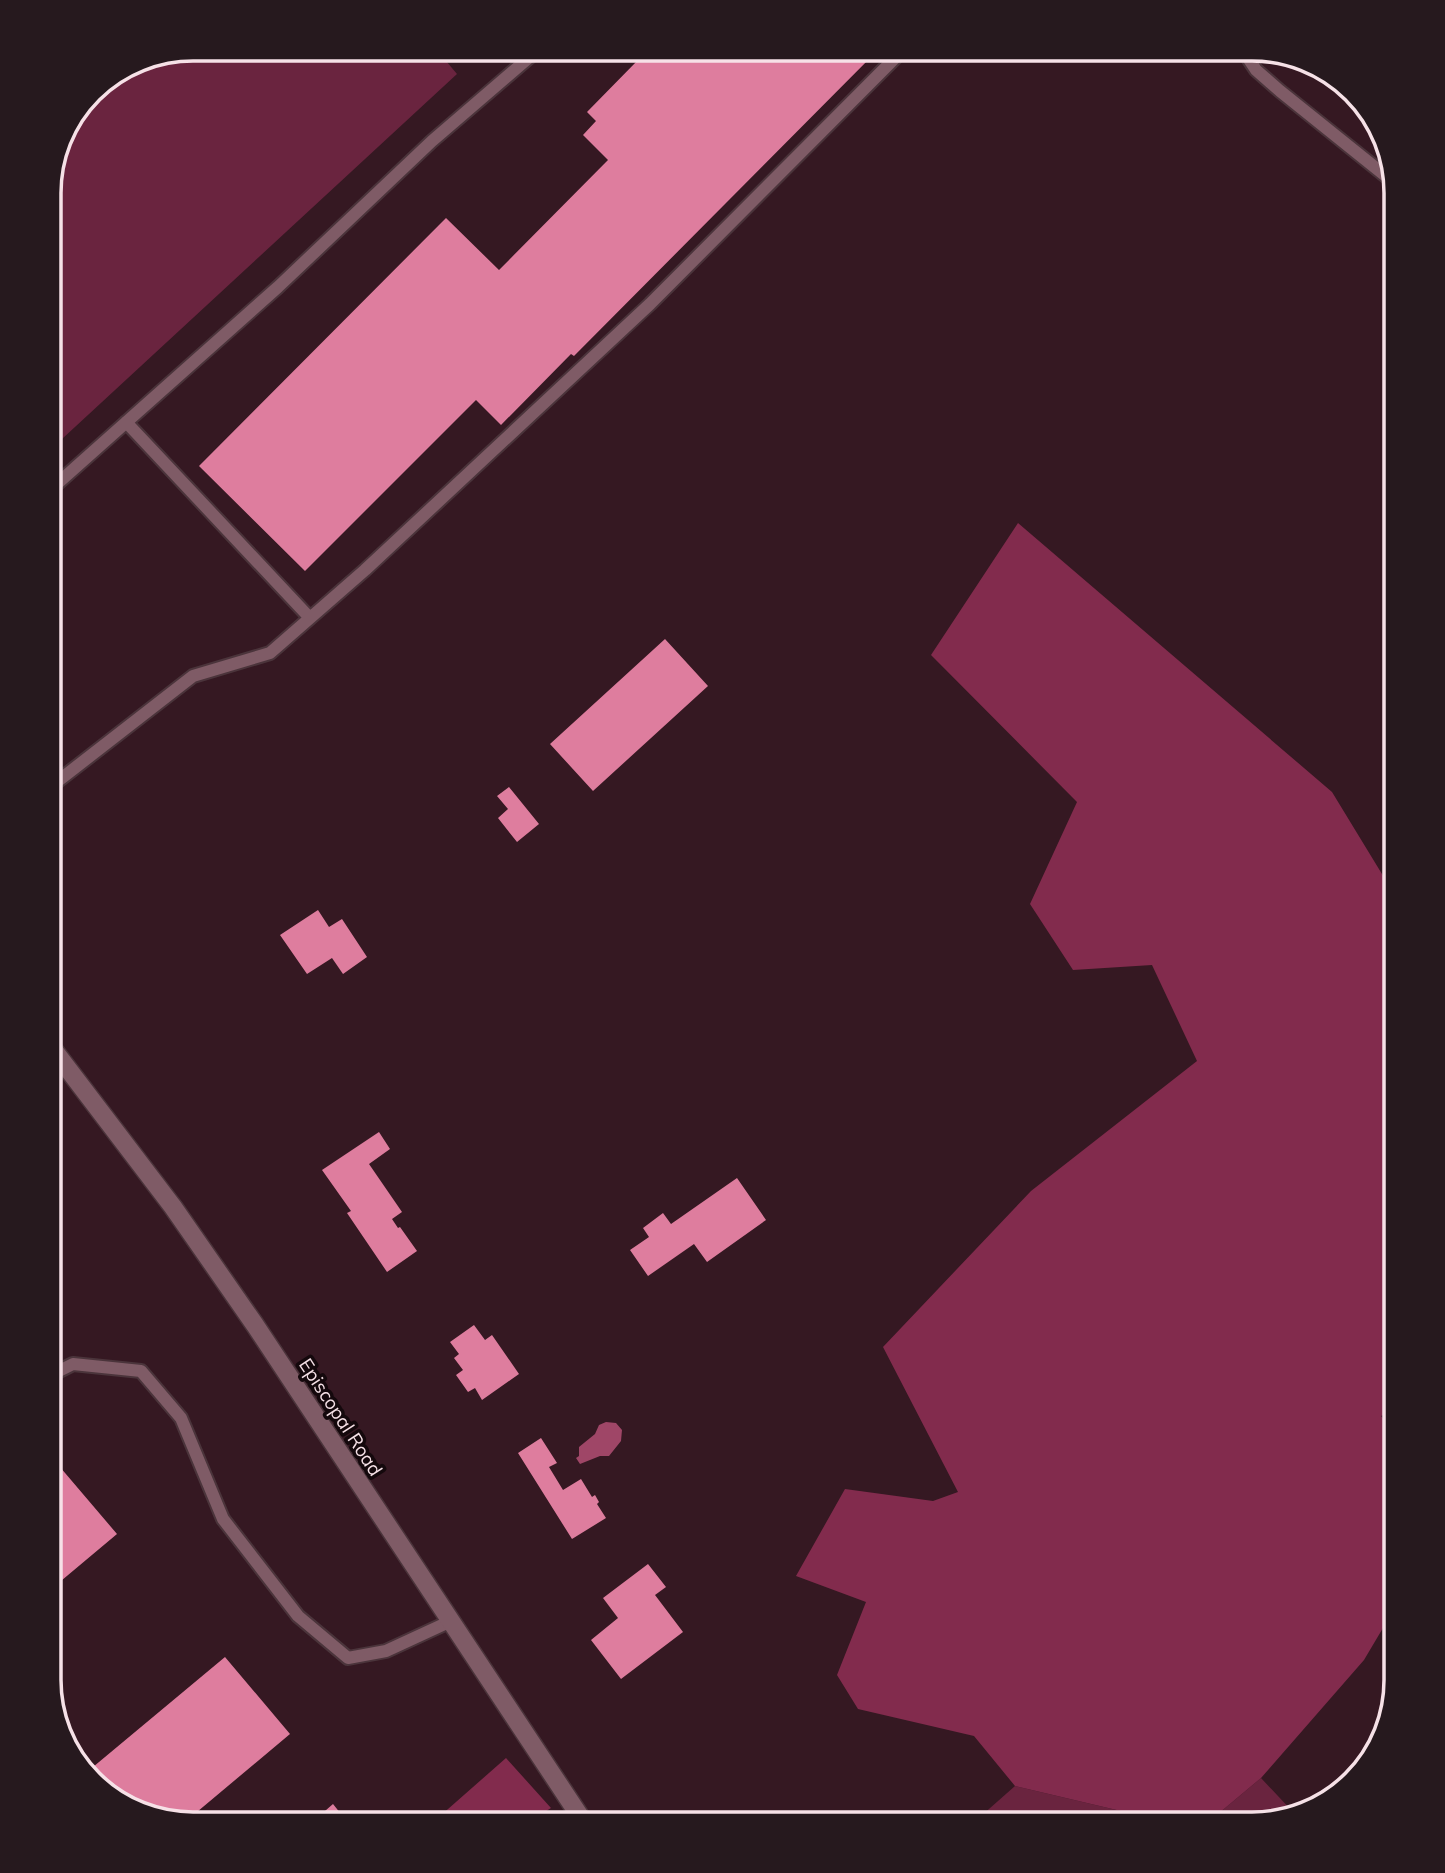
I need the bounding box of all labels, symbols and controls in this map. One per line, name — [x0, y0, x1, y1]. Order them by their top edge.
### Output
street label: Episcopal Road — [294, 1354, 388, 1480]

